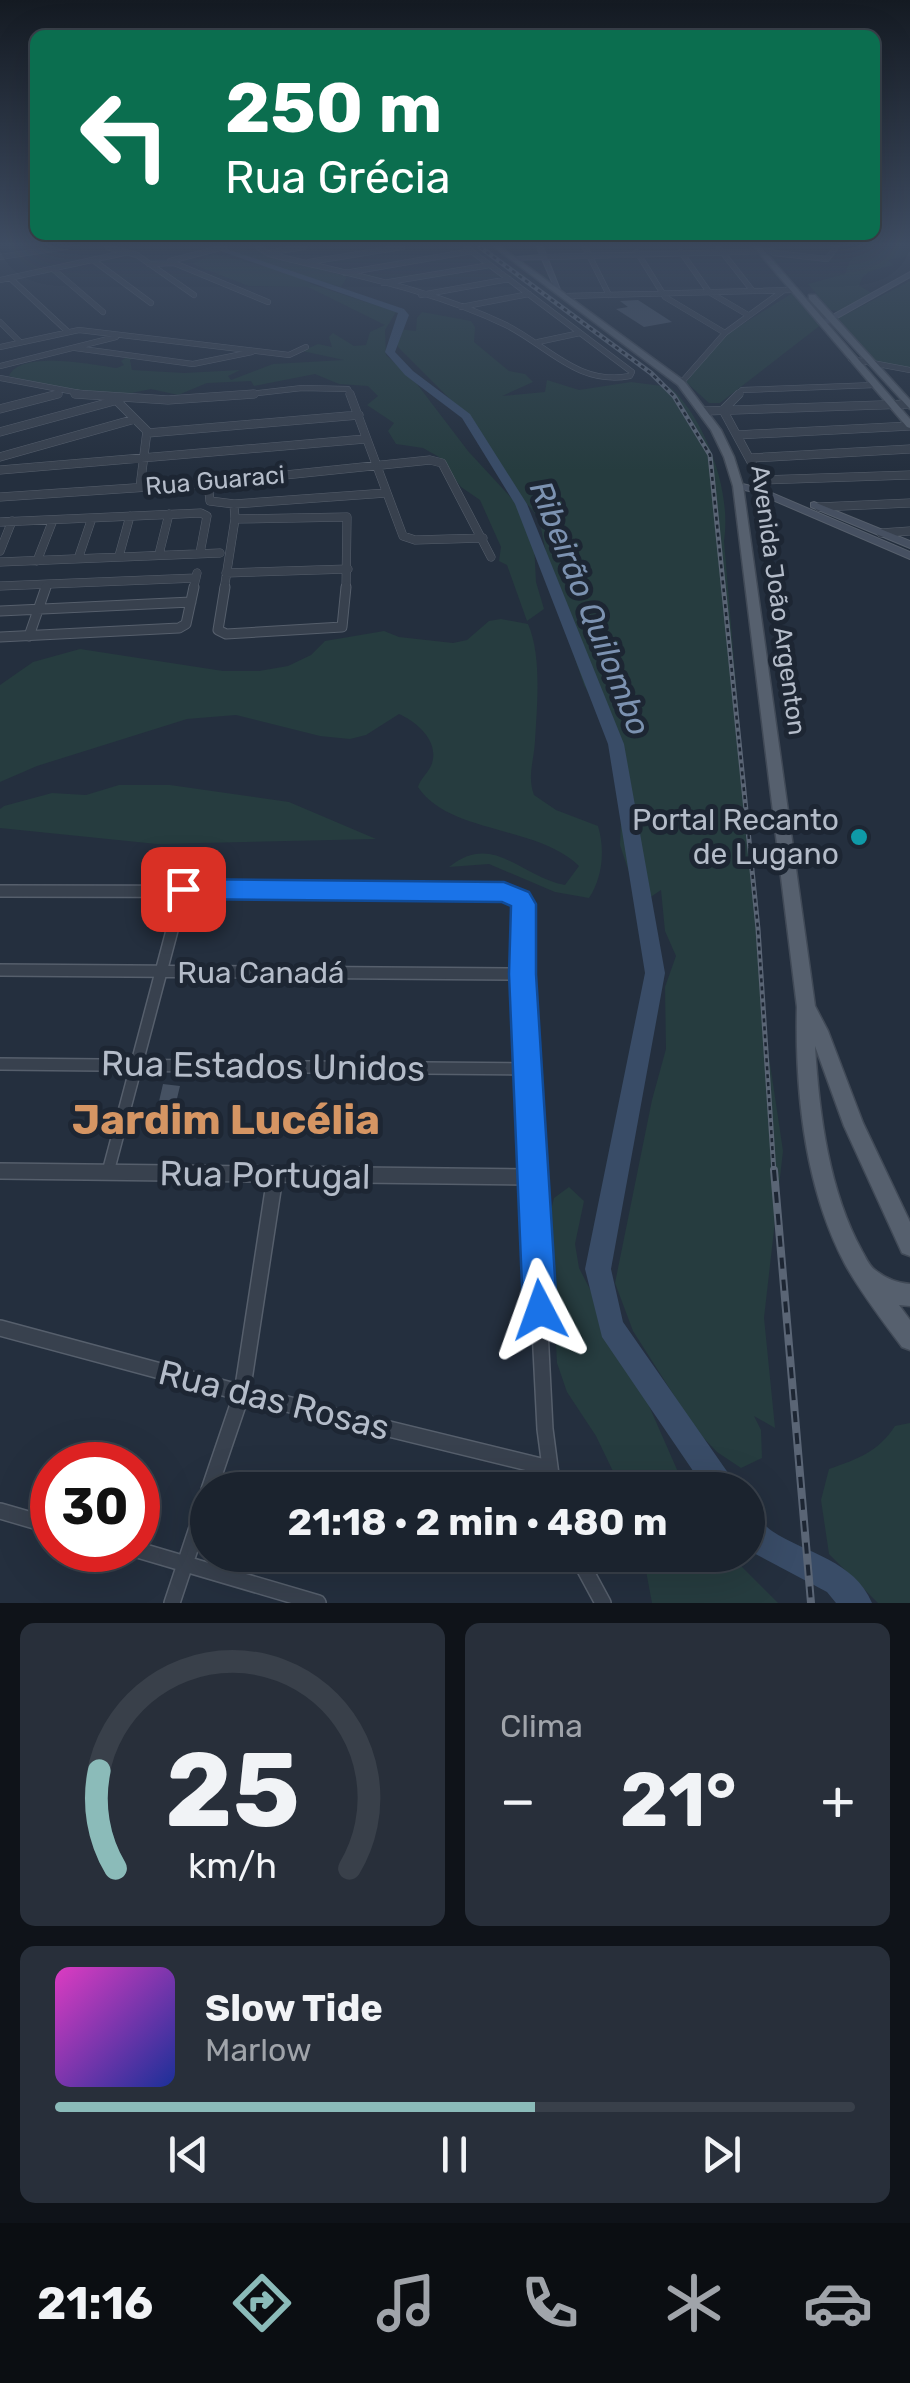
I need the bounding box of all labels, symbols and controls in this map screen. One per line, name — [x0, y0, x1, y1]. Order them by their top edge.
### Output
text: 250 m — [225, 67, 442, 150]
icon: left — [60, 70, 190, 200]
text: Rua Grécia — [225, 151, 451, 204]
street label: Rua Guaraci — [144, 460, 286, 501]
street label: Avenida João Argenton — [745, 463, 812, 737]
water label: Ribeirão Quilombo — [522, 475, 658, 741]
place label: Portal Recanto de Lugano — [632, 802, 839, 872]
marker: Portal Recanto de Lugano — [848, 826, 870, 848]
pin — [141, 847, 226, 932]
icon: arrive — [156, 862, 211, 917]
street label: Rua Canadá — [177, 955, 345, 991]
street label: Rua Estados Unidos — [101, 1042, 425, 1090]
district label: Jardim Lucélia — [72, 1095, 380, 1145]
street label: Rua Portugal — [159, 1152, 371, 1198]
position arrow — [488, 1258, 592, 1362]
street label: Rua das Rosas — [154, 1351, 394, 1449]
speed limit sign: 30 — [30, 1442, 160, 1572]
text: 21:18 · 2 min · 480 m — [287, 1499, 668, 1545]
text: Clima — [500, 1707, 583, 1745]
text: 25 — [165, 1729, 300, 1852]
text: 21° — [620, 1756, 737, 1845]
text: − — [500, 1768, 536, 1833]
text: + — [821, 1768, 855, 1833]
text: km/h — [188, 1845, 277, 1887]
text: Slow Tide — [205, 1985, 383, 2031]
text: Marlow — [205, 2031, 312, 2069]
icon: previous — [161, 2127, 216, 2182]
icon: pause — [427, 2127, 482, 2182]
icon: next — [694, 2127, 749, 2182]
icon: directions — [227, 2268, 297, 2338]
icon: music — [371, 2268, 441, 2338]
icon: phone — [515, 2268, 585, 2338]
icon: climate — [659, 2268, 729, 2338]
icon: car — [803, 2268, 873, 2338]
text: 21:16 — [37, 2277, 153, 2330]

